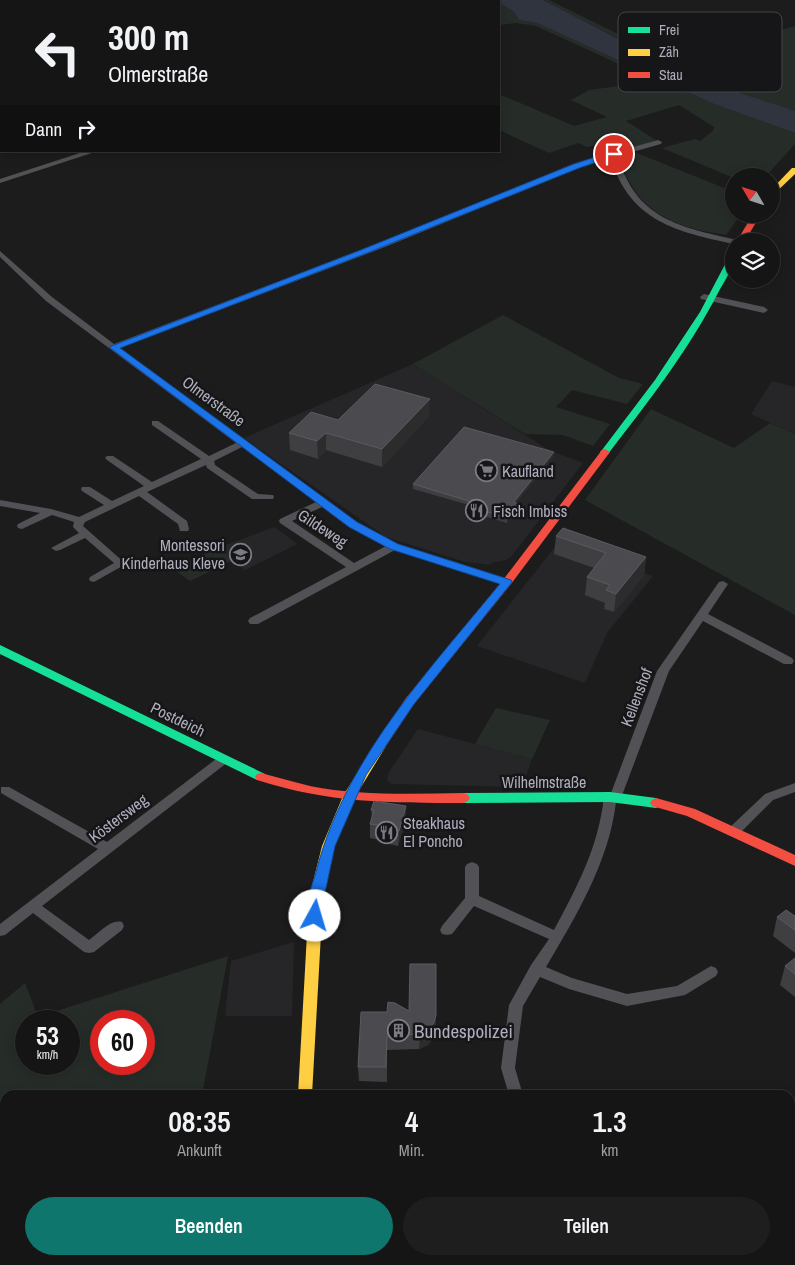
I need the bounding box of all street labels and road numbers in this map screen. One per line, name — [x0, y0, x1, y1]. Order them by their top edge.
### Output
street label: Olmerstraße — [178, 371, 250, 431]
street label: Gildeweg — [294, 504, 353, 553]
street label: Kellenshof — [615, 664, 657, 730]
street label: Postdeich — [147, 696, 209, 742]
street label: Wilhelmstraße — [502, 771, 586, 793]
street label: Köstersweg — [84, 788, 153, 847]

